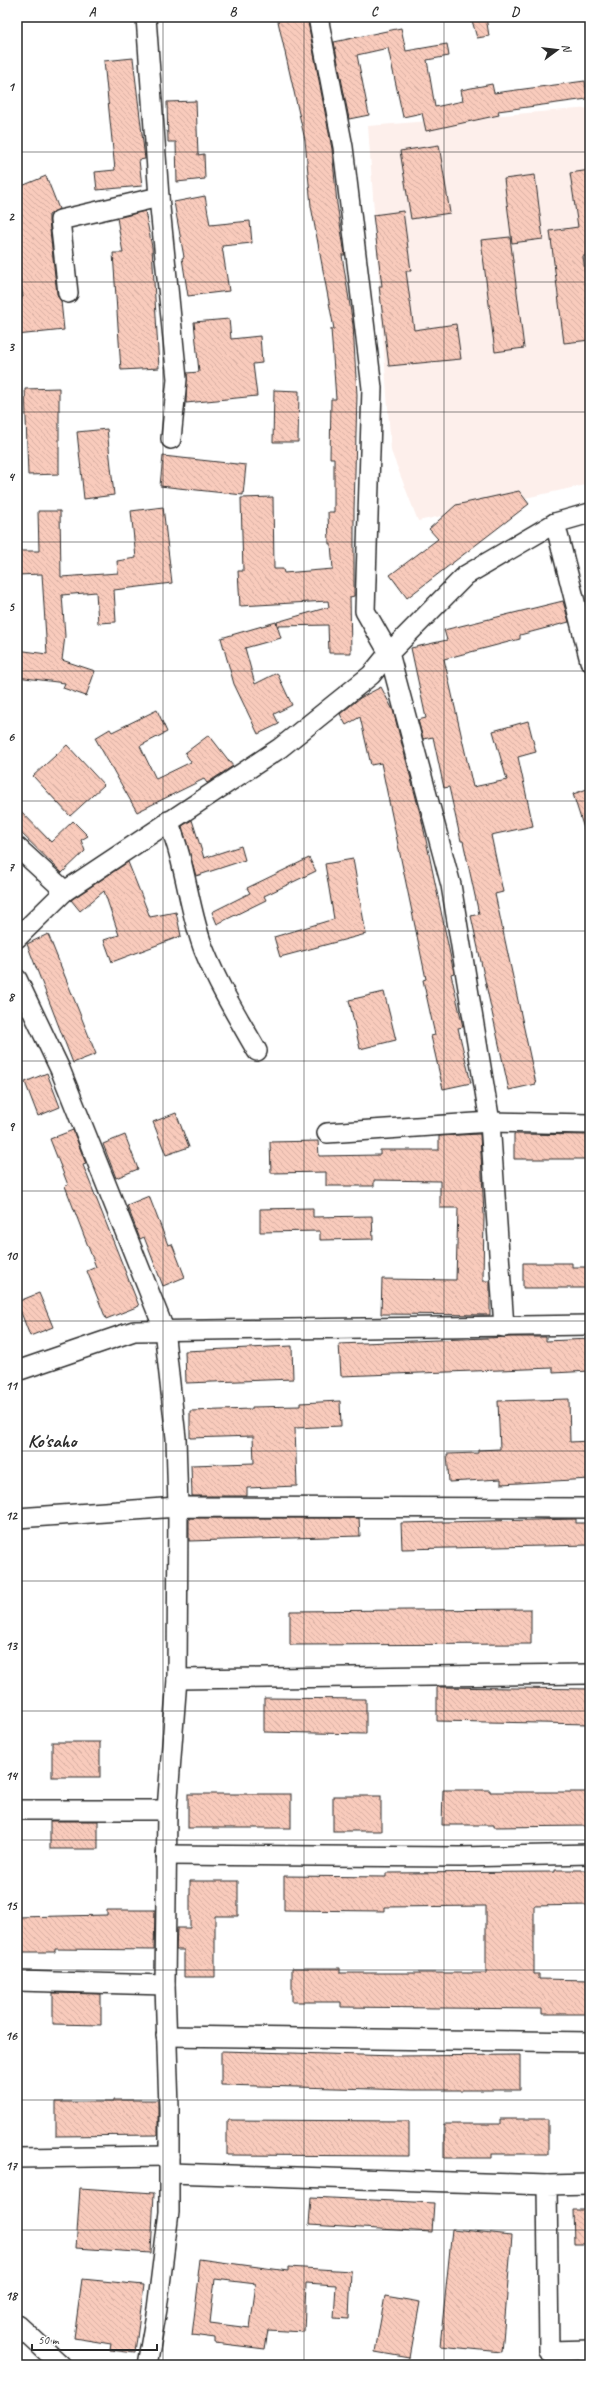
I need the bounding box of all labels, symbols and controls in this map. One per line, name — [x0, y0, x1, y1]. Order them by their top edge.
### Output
text: A — [89, 4, 97, 20]
text: B — [230, 4, 238, 20]
text: C — [371, 4, 379, 20]
text: D — [511, 4, 520, 20]
north arrow — [537, 30, 577, 70]
text: N — [559, 42, 575, 55]
text: 1 — [8, 79, 16, 95]
text: 2 — [8, 209, 15, 225]
text: 3 — [8, 339, 15, 355]
text: 4 — [8, 469, 16, 485]
text: 5 — [8, 599, 15, 615]
text: 6 — [8, 729, 15, 745]
text: 7 — [8, 859, 15, 875]
text: 8 — [8, 989, 16, 1005]
text: 9 — [8, 1119, 15, 1135]
text: 10 — [5, 1248, 18, 1264]
text: 11 — [5, 1378, 19, 1394]
district label: Ko'saho — [28, 1429, 78, 1453]
text: 12 — [5, 1508, 18, 1524]
text: 13 — [5, 1638, 18, 1654]
text: 14 — [5, 1768, 19, 1784]
text: 15 — [5, 1898, 18, 1914]
text: 16 — [5, 2028, 18, 2044]
text: 17 — [5, 2158, 18, 2174]
text: 18 — [5, 2288, 19, 2304]
scale bar — [32, 2326, 157, 2352]
text: 50 m — [38, 2332, 60, 2348]

